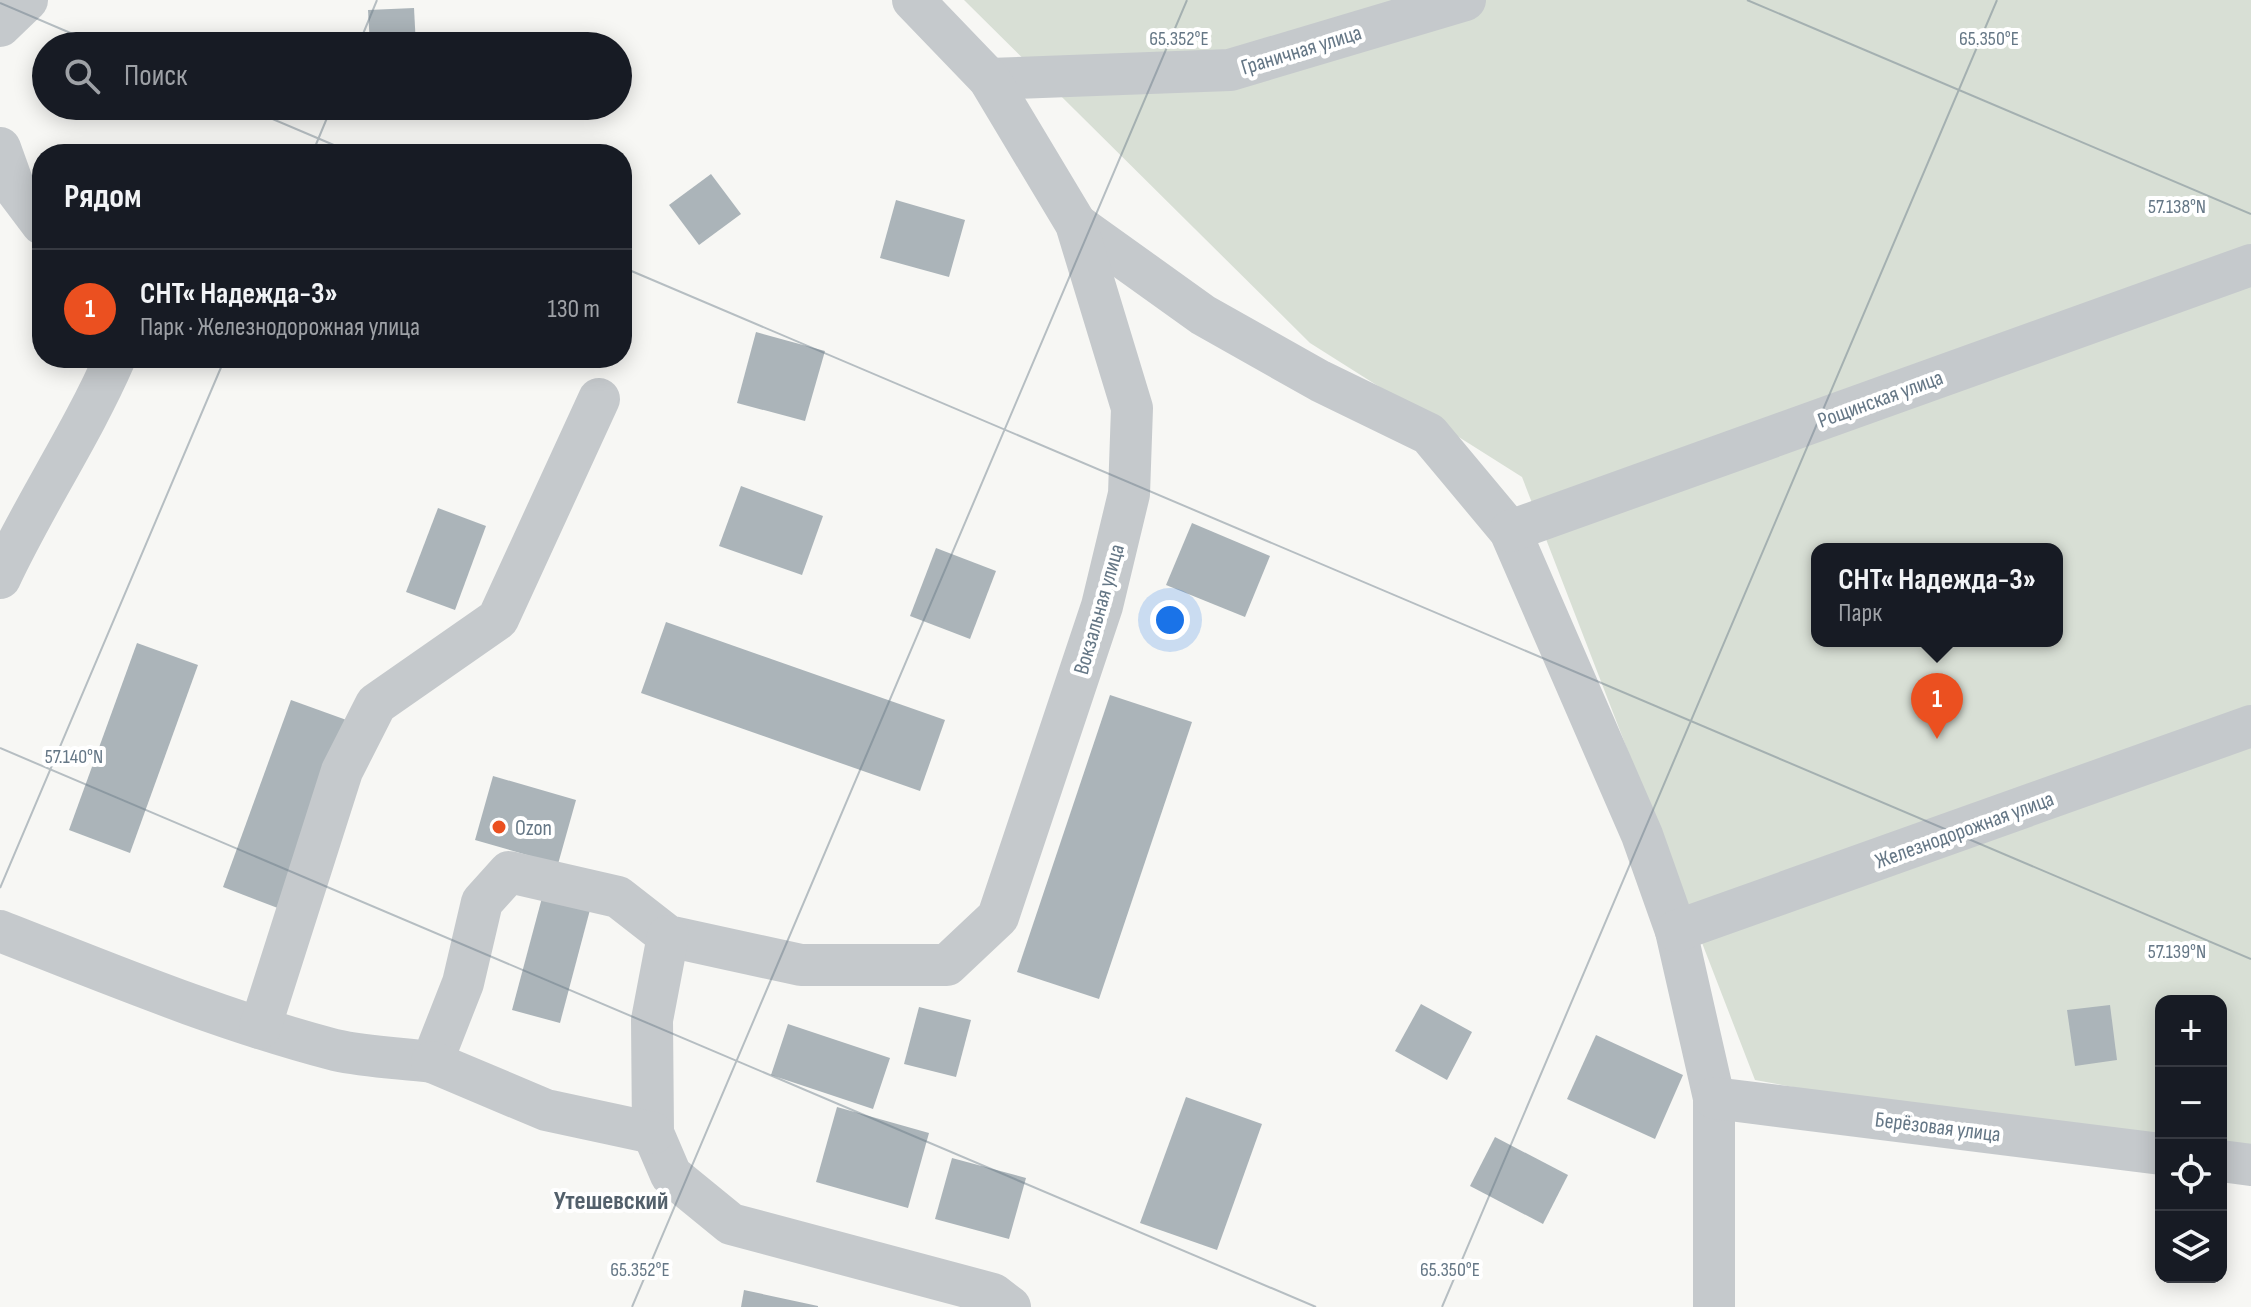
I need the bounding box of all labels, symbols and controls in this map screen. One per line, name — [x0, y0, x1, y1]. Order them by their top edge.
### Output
street label: Граничная улица — [1238, 19, 1365, 82]
text: 65.352°E — [1149, 27, 1209, 51]
text: 65.350°E — [1959, 27, 2019, 51]
search box — [32, 32, 632, 120]
icon: search — [60, 54, 104, 98]
text: Поиск — [124, 58, 187, 94]
text: Рядом — [64, 176, 142, 217]
text: 57.138°N — [2148, 195, 2206, 219]
text: СНТ« Надежда-3» — [140, 276, 338, 312]
text: 1 — [85, 294, 95, 325]
text: 130 m — [548, 294, 600, 325]
text: Парк · Железнодорожная улица — [140, 312, 420, 343]
street label: Рощинская улица — [1814, 364, 1947, 435]
street label: Вокзальная улица — [1068, 541, 1131, 678]
popup — [1811, 543, 2063, 647]
text: СНТ« Надежда-3» — [1838, 562, 2036, 598]
text: Парк — [1838, 598, 1882, 629]
your location — [1150, 600, 1190, 640]
pin: 1 — [1911, 673, 1963, 739]
text: 57.140°N — [45, 745, 103, 769]
street label: Железнодорожная улица — [1871, 785, 2058, 875]
place label: Ozon — [515, 815, 552, 842]
marker: Ozon — [490, 818, 508, 836]
text: 57.139°N — [2148, 940, 2206, 964]
map controls — [2155, 995, 2227, 1283]
button: + — [2155, 995, 2227, 1067]
button: − — [2155, 1067, 2227, 1139]
street label: Берёзовая улица — [1873, 1106, 2002, 1149]
button: locate — [2155, 1139, 2227, 1211]
district label: Утешевский — [554, 1186, 668, 1217]
button: layers — [2155, 1211, 2227, 1283]
text: 65.352°E — [610, 1258, 670, 1282]
text: 65.350°E — [1420, 1258, 1480, 1282]

